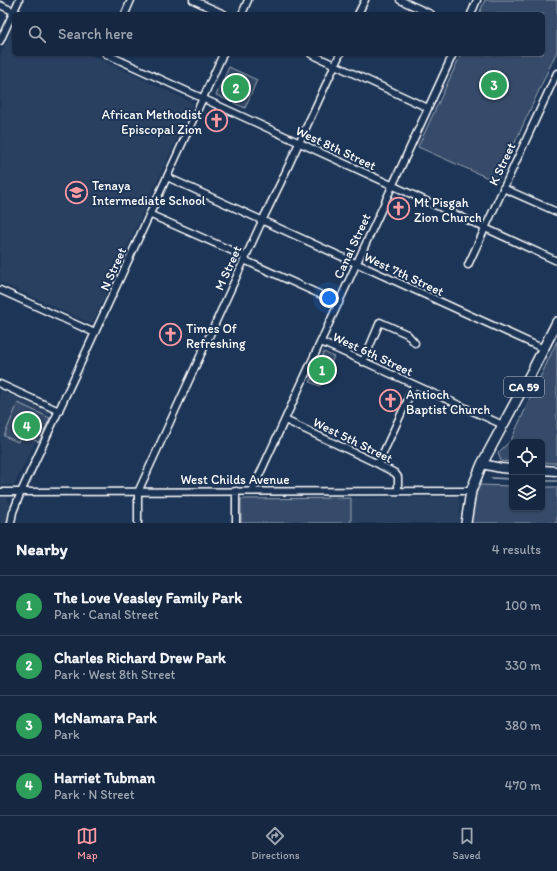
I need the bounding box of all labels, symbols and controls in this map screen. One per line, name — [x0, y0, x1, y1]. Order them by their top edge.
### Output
search box — [12, 12, 545, 56]
icon: search — [26, 23, 48, 45]
text: Search here — [58, 25, 133, 43]
pin: 3 — [481, 70, 507, 100]
pin: 2 — [223, 73, 249, 103]
place label: African Methodist Episcopal Zion — [102, 107, 203, 137]
church icon: African Methodist Episcopal Zion — [204, 108, 230, 134]
street label: West 8th Street — [293, 123, 379, 173]
street label: K Street — [486, 140, 518, 188]
place label: Tenaya Intermediate School — [92, 178, 206, 208]
school or university icon: Tenaya Intermediate School — [63, 179, 89, 205]
place label: Mt Pisgah Zion Church — [414, 195, 482, 225]
church icon: Mt Pisgah Zion Church — [386, 196, 412, 222]
street label: Canal Street — [330, 211, 374, 281]
street label: M Street — [211, 243, 245, 293]
street label: N Street — [97, 245, 129, 293]
street label: West 7th Street — [362, 249, 446, 299]
your location — [319, 288, 339, 308]
place label: Times Of Refreshing — [186, 321, 246, 351]
church icon: Times Of Refreshing — [158, 322, 184, 348]
street label: West 6th Street — [331, 329, 416, 379]
pin: 1 — [309, 355, 335, 385]
road number: CA 59 — [504, 377, 544, 397]
place label: Antioch Baptist Church — [406, 387, 490, 417]
church icon: Antioch Baptist Church — [377, 388, 403, 414]
pin: 4 — [14, 411, 40, 441]
street label: West 5th Street — [311, 414, 395, 466]
map controls — [509, 439, 545, 511]
button: locate — [509, 439, 545, 475]
street label: West Childs Avenue — [180, 472, 290, 487]
button: layers — [509, 475, 545, 511]
text: Nearby — [16, 539, 68, 559]
text: 4 results — [492, 542, 541, 557]
text: The Love Veasley Family Park — [54, 589, 242, 607]
text: 1 — [26, 598, 32, 613]
text: 100 m — [505, 598, 541, 613]
text: Park · Canal Street — [54, 607, 159, 622]
text: Charles Richard Drew Park — [54, 649, 226, 667]
text: 2 — [26, 658, 32, 673]
text: 330 m — [505, 658, 541, 673]
text: Park · West 8th Street — [54, 667, 176, 682]
text: McNamara Park — [54, 709, 157, 727]
text: 3 — [25, 718, 33, 733]
text: 380 m — [505, 718, 541, 733]
text: Park — [54, 727, 80, 742]
text: Harriet Tubman — [54, 769, 155, 787]
text: 4 — [25, 778, 33, 793]
text: 470 m — [505, 778, 541, 793]
text: Park · N Street — [54, 787, 135, 802]
tab: Map — [76, 825, 98, 862]
tab: Directions — [251, 825, 300, 862]
tab: Saved — [452, 825, 481, 862]

